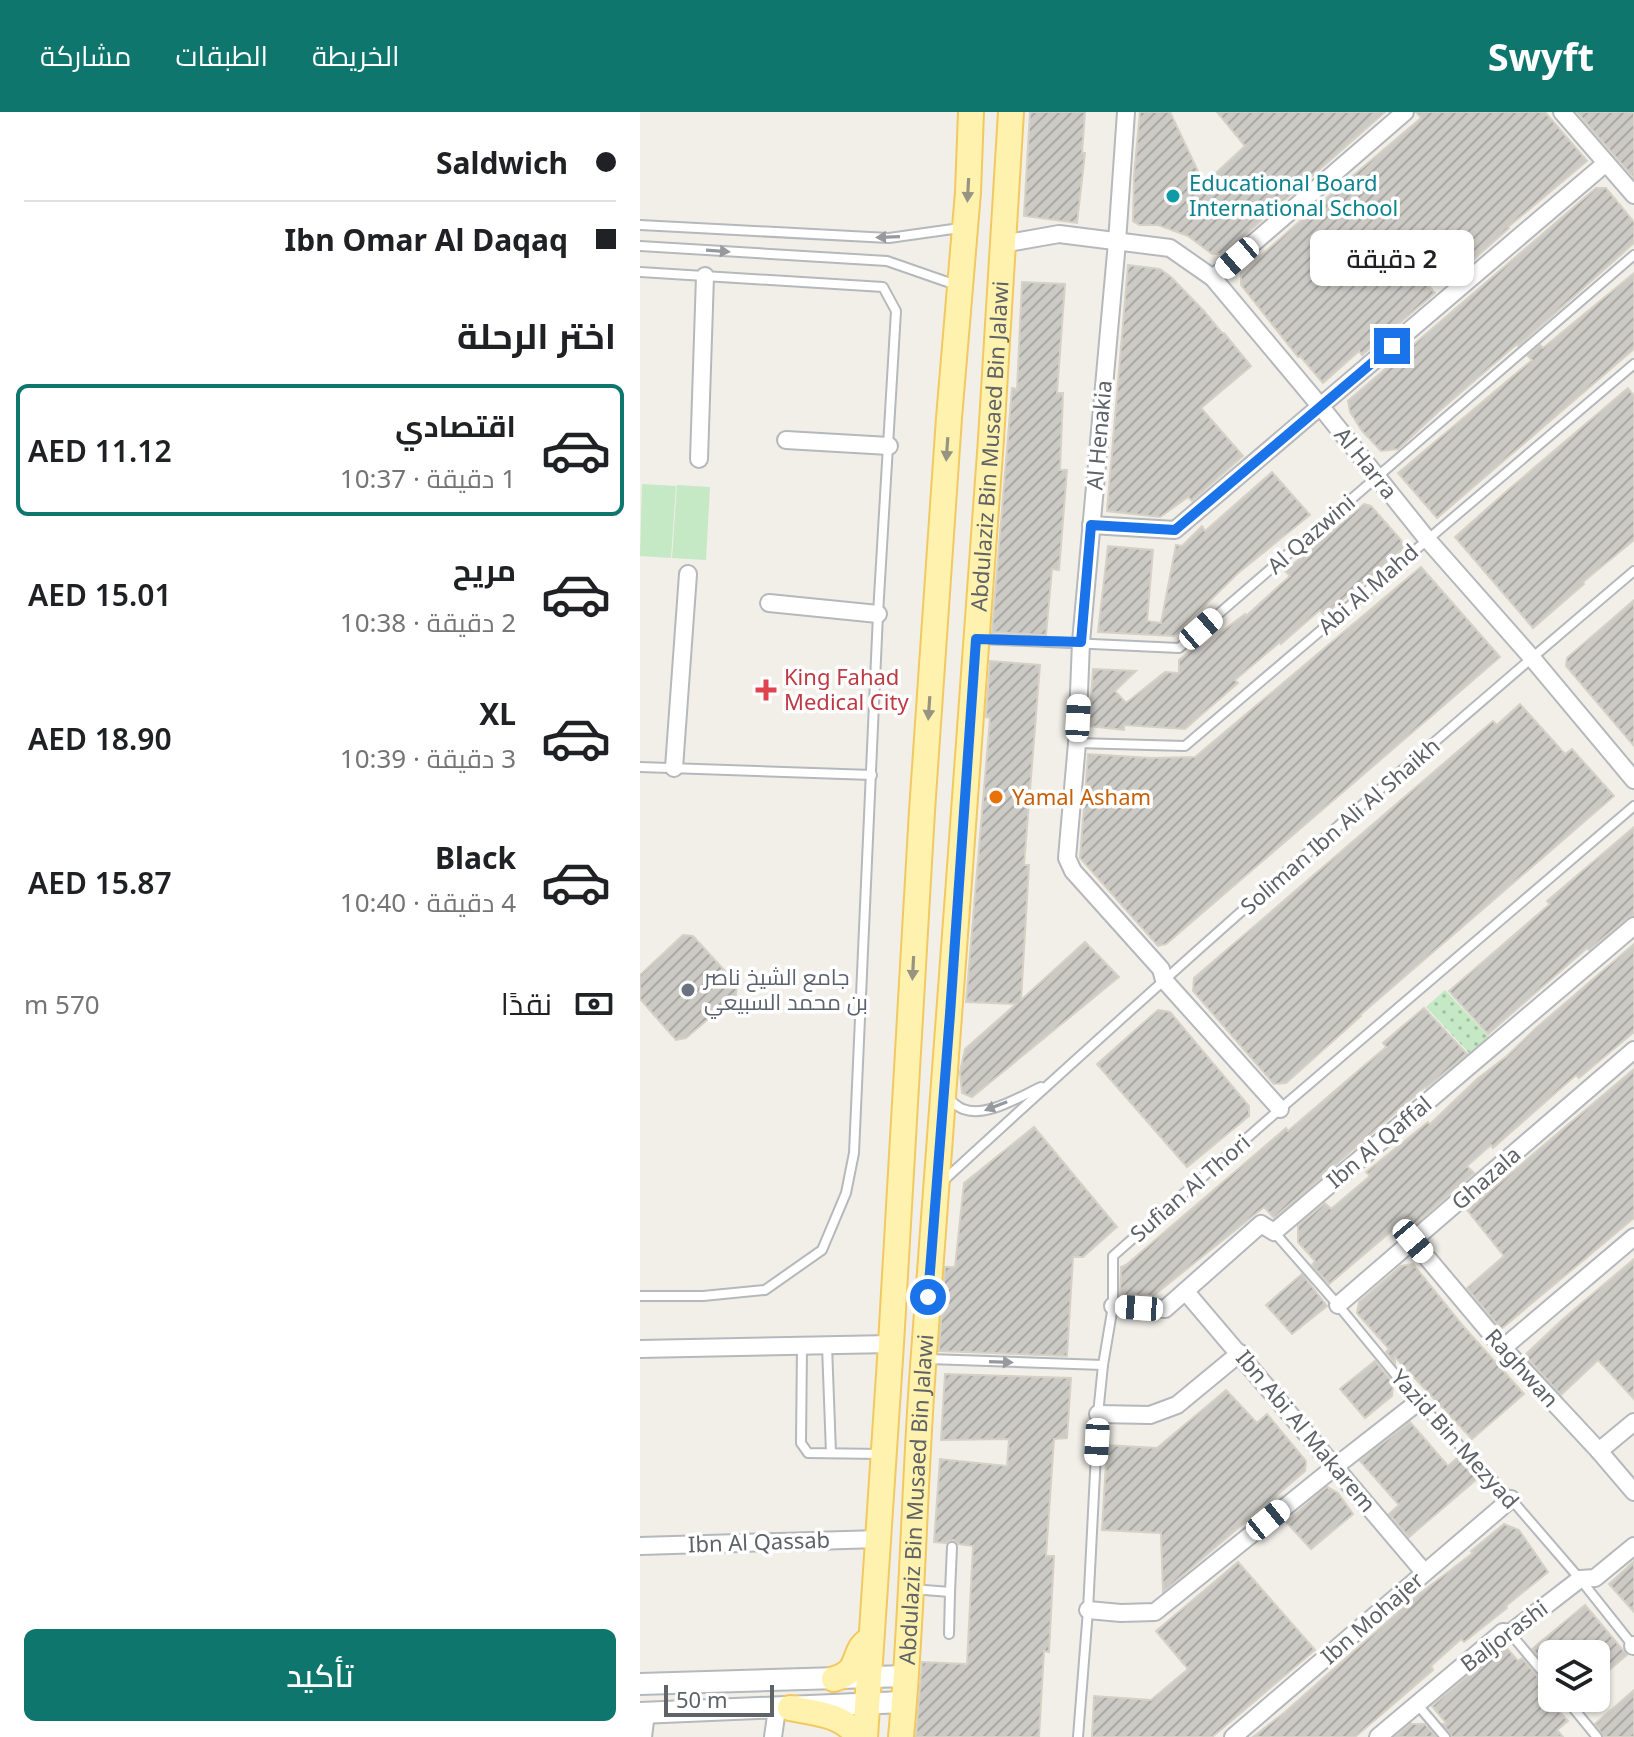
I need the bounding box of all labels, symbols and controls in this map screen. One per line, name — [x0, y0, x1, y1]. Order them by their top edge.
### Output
text: Swyft — [1488, 30, 1594, 82]
text: مشاركة — [40, 36, 131, 74]
text: الطبقات — [175, 36, 268, 74]
text: الخريطة — [312, 36, 399, 74]
text: Saldwich — [436, 142, 568, 183]
place label: Educational Board International School — [1189, 167, 1398, 222]
one-way arrow — [961, 178, 974, 203]
marker: Educational Board International School — [1164, 187, 1182, 205]
text: Ibn Omar Al Daqaq — [285, 219, 568, 260]
one-way arrow — [875, 230, 900, 243]
callout: 2 دقيقة — [1310, 230, 1474, 286]
car — [1211, 233, 1263, 283]
text: 2 دقيقة — [1347, 240, 1437, 276]
one-way arrow — [706, 244, 731, 257]
street label: Abdulaziz Bin Musaed Bin Jalawi — [963, 280, 1015, 612]
text: اختر الرحلة — [457, 311, 616, 360]
route end — [1374, 328, 1410, 364]
street label: Al Henakia — [1078, 379, 1118, 491]
text: اقتصادي — [395, 405, 516, 446]
icon: car — [540, 414, 612, 486]
street label: Al Harra — [1329, 420, 1405, 505]
text: AED 11.12 — [28, 430, 172, 471]
one-way arrow — [940, 437, 953, 462]
text: 1 دقيقة · 10:37 — [340, 460, 516, 496]
street label: Al Qazwini — [1260, 487, 1361, 580]
street label: Abi Al Mahd — [1311, 536, 1424, 640]
text: مريح — [453, 549, 516, 590]
icon: car — [540, 558, 612, 630]
text: AED 15.01 — [28, 574, 172, 615]
text: 2 دقيقة · 10:38 — [340, 604, 516, 640]
car — [1175, 604, 1227, 654]
place label: King Fahad Medical City — [784, 661, 909, 716]
marker: King Fahad Medical City — [755, 679, 777, 701]
text: XL — [479, 693, 516, 734]
car — [1065, 693, 1091, 743]
one-way arrow — [922, 696, 935, 721]
icon: car — [540, 702, 612, 774]
text: AED 18.90 — [28, 718, 172, 759]
street label: Soliman Ibn Ali Al Shaikh — [1233, 730, 1445, 920]
text: 3 دقيقة · 10:39 — [340, 740, 516, 776]
place label: Yamal Asham — [1012, 781, 1151, 811]
marker: Yamal Asham — [987, 788, 1005, 806]
text: Black — [435, 837, 516, 878]
icon: car — [540, 846, 612, 918]
text: AED 15.87 — [28, 862, 172, 903]
text: 4 دقيقة · 10:40 — [340, 884, 516, 920]
one-way arrow — [906, 956, 919, 981]
place label: جامع الشيخ ناصر بن محمد السبيعي — [702, 961, 868, 1019]
marker: جامع الشيخ ناصر بن محمد السبيعي — [679, 981, 697, 999]
icon: cash — [572, 982, 616, 1026]
text: نقدًا — [501, 983, 552, 1024]
text: 570 m — [24, 986, 100, 1022]
street label: Ibn Al Qaffal — [1320, 1088, 1437, 1194]
one-way arrow — [984, 1100, 1008, 1113]
street label: Sufian Al Thori — [1123, 1127, 1256, 1248]
street label: Ghazala — [1444, 1139, 1526, 1216]
car — [1388, 1215, 1438, 1267]
route start — [910, 1279, 946, 1315]
car — [1114, 1294, 1164, 1322]
street label: Raghwan — [1479, 1321, 1566, 1413]
street label: Abdulaziz Bin Musaed Bin Jalawi — [891, 1333, 939, 1666]
street label: Ibn Abi Al Makarem — [1230, 1343, 1383, 1518]
one-way arrow — [989, 1355, 1014, 1368]
street label: Yazid Bin Mezyad — [1385, 1362, 1526, 1514]
car — [1084, 1417, 1110, 1467]
car — [1242, 1496, 1294, 1544]
street label: Ibn Al Qassab — [687, 1524, 831, 1558]
street label: Ibn Mohajer — [1314, 1564, 1429, 1670]
street label: Baljorashi — [1454, 1592, 1553, 1678]
button: تأكيد — [24, 1629, 616, 1721]
map controls — [1538, 1640, 1610, 1712]
button: layers — [1538, 1640, 1610, 1712]
scale bar — [664, 1681, 774, 1717]
text: 50 m — [676, 1684, 727, 1714]

